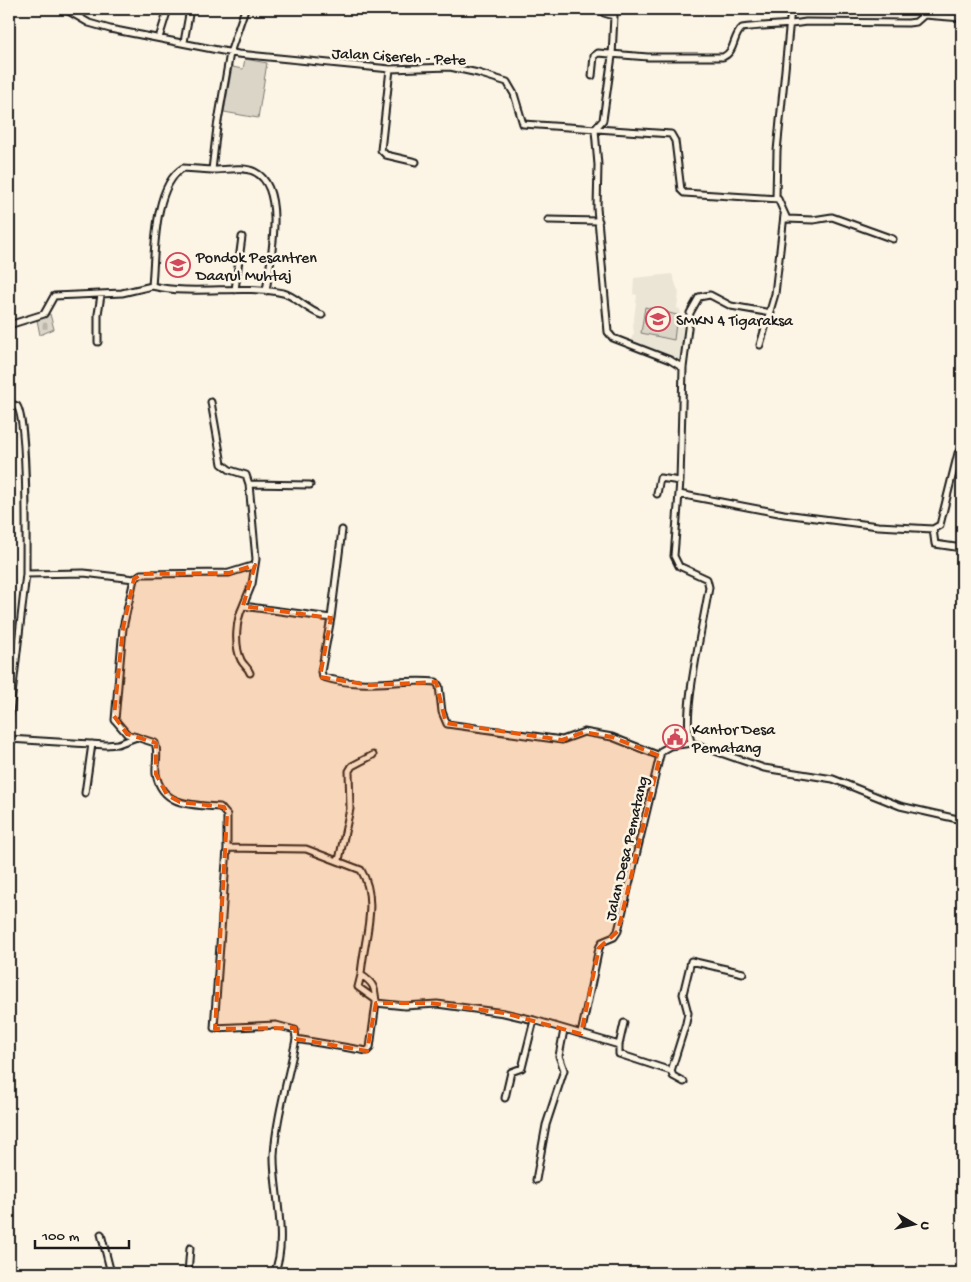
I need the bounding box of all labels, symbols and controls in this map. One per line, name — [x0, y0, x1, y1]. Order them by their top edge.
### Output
street label: Jalan Cisereh - Pete — [331, 45, 467, 72]
place label: Pondok Pesantren Daarul Muhtaj — [195, 250, 317, 287]
school or university icon: Pondok Pesantren Daarul Muhtaj — [165, 252, 191, 278]
school or university icon: SMKN 4 Tigaraksa — [645, 306, 671, 332]
place label: SMKN 4 Tigaraksa — [676, 313, 794, 332]
place label: Kantor Desa Pematang — [691, 722, 776, 759]
public building icon: Kantor Desa Pematang — [662, 724, 688, 750]
street label: Jalan Desa Pematang — [603, 775, 654, 923]
north arrow — [888, 1200, 938, 1250]
scale bar — [35, 1217, 129, 1249]
text: U — [915, 1220, 933, 1231]
text: 100 m — [41, 1228, 80, 1246]

